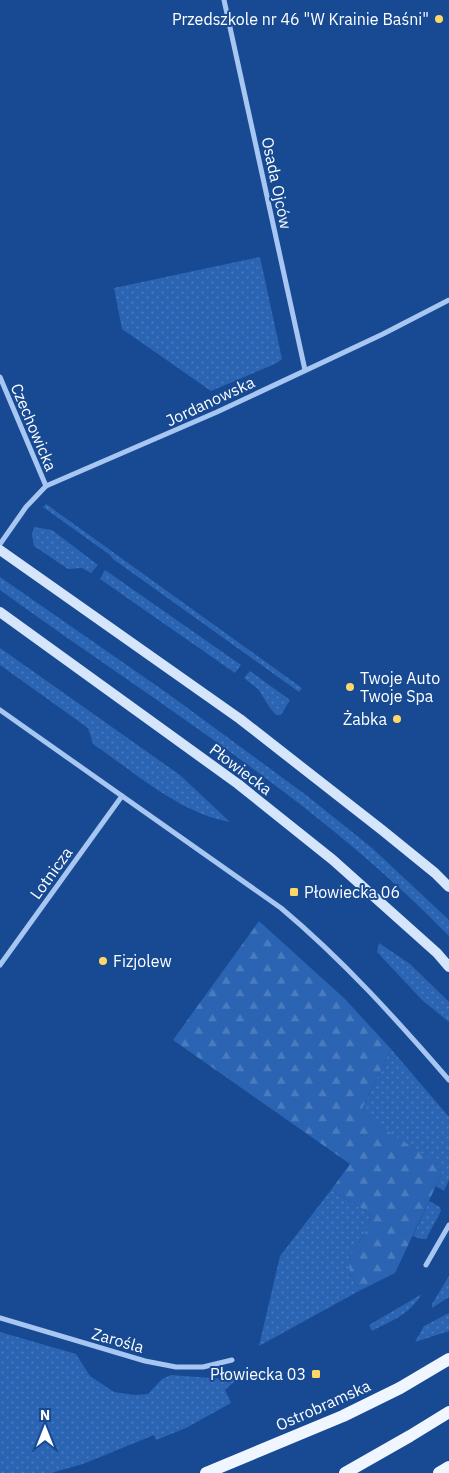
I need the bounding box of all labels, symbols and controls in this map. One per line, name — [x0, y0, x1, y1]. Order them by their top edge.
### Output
place label: Przedszkole nr 46 "W Krainie Baśni" — [172, 9, 429, 29]
marker: Przedszkole nr 46 "W Krainie Baśni" — [433, 13, 445, 25]
street label: Osada Ojców — [257, 135, 297, 231]
street label: Jordanowska — [162, 372, 258, 430]
street label: Czechowicka — [7, 380, 62, 474]
place label: Twoje Auto Twoje Spa — [360, 668, 440, 706]
marker: Twoje Auto Twoje Spa — [344, 681, 356, 693]
place label: Żabka — [343, 709, 387, 729]
marker: Żabka — [391, 713, 403, 725]
street label: Płowiecka — [206, 739, 277, 799]
street label: Lotnicza — [25, 843, 77, 903]
place label: Płowiecka 06 — [304, 882, 400, 902]
marker: Płowiecka 06 — [288, 886, 300, 898]
place label: Fizjolew — [113, 951, 172, 971]
marker: Fizjolew — [97, 955, 109, 967]
street label: Zarośla — [90, 1323, 147, 1357]
place label: Płowiecka 03 — [210, 1364, 306, 1384]
marker: Płowiecka 03 — [310, 1368, 322, 1380]
street label: Ostrobramska — [272, 1375, 374, 1435]
north arrow — [20, 1403, 70, 1453]
text: N — [40, 1406, 50, 1424]

